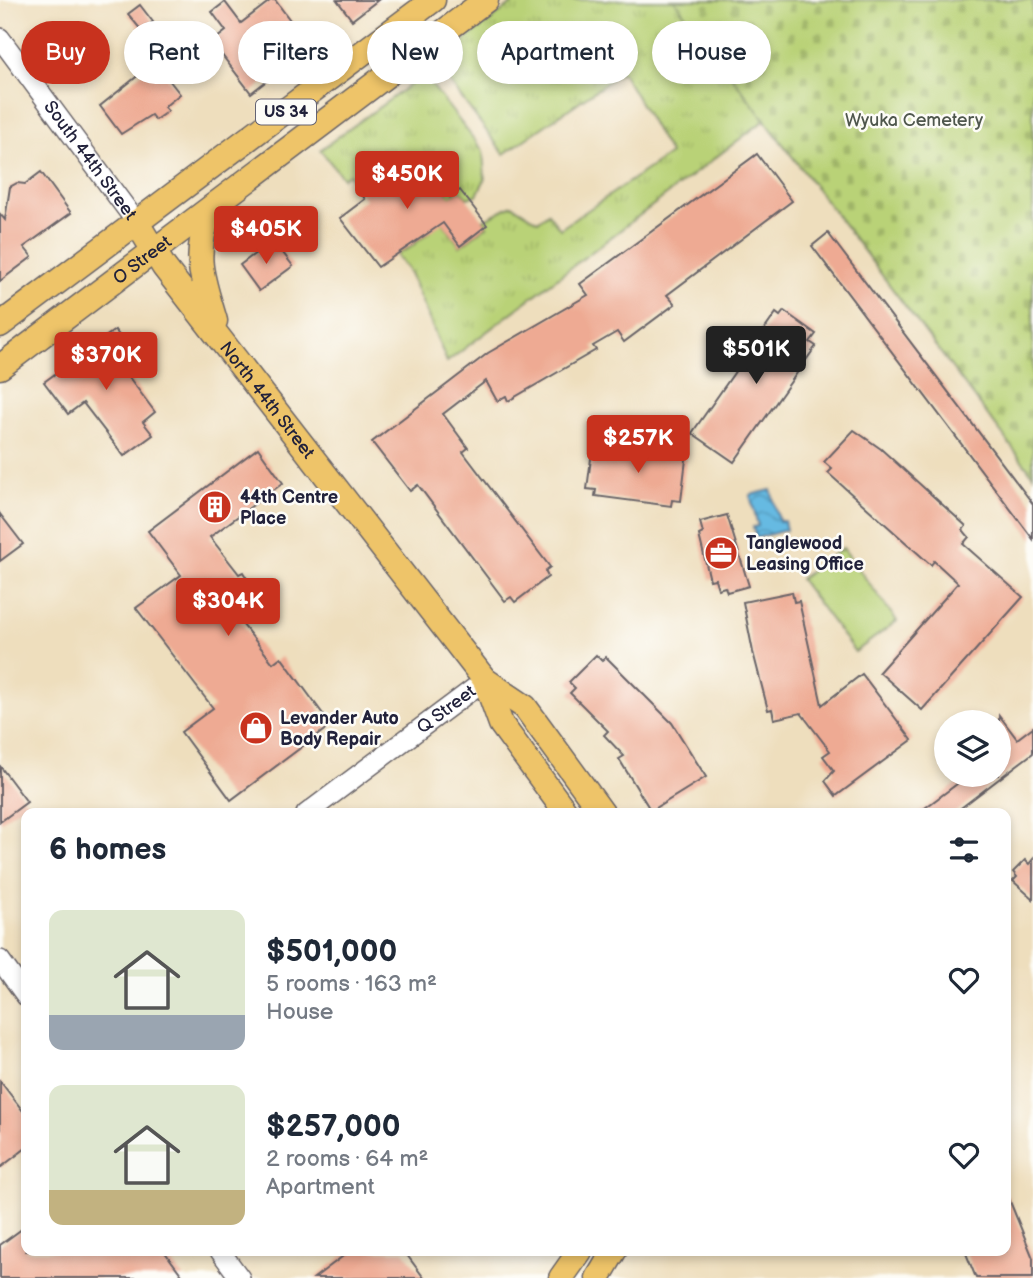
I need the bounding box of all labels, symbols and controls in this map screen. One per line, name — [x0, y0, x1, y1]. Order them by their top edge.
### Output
chip: Buy — [21, 21, 110, 84]
chip: Rent — [124, 21, 224, 84]
chip: Filters — [238, 21, 353, 84]
chip: New — [367, 21, 463, 84]
chip: Apartment — [477, 21, 638, 84]
chip: House — [652, 21, 771, 84]
street label: South 44th Street — [40, 97, 142, 224]
road number: US 34 — [256, 100, 316, 124]
park label: Wyuka Cemetery — [845, 110, 984, 131]
pin: $450K — [358, 152, 456, 211]
text: $450K — [371, 160, 443, 188]
pin: $405K — [217, 206, 315, 266]
text: $405K — [230, 215, 302, 243]
street label: O Street — [109, 231, 176, 289]
pin: $501K — [707, 326, 805, 386]
pin: $370K — [57, 332, 155, 392]
text: $501K — [722, 335, 790, 363]
street label: North 44th Street — [215, 337, 320, 463]
text: $370K — [70, 341, 142, 369]
pin: $257K — [589, 416, 687, 475]
text: $257K — [603, 424, 673, 452]
place label: 44th Centre Place — [240, 487, 338, 529]
building icon: 44th Centre Place — [196, 488, 234, 526]
place label: Tanglewood Leasing Office — [746, 533, 864, 575]
office icon: Tanglewood Leasing Office — [702, 534, 740, 572]
pin: $304K — [179, 578, 277, 638]
text: $304K — [192, 587, 264, 615]
street label: Q Street — [413, 680, 480, 738]
place label: Levander Auto Body Repair — [280, 708, 399, 750]
shop icon: Levander Auto Body Repair — [237, 709, 275, 747]
map controls — [934, 710, 1011, 787]
button: layers — [934, 710, 1011, 787]
icon: filters — [945, 831, 983, 869]
text: 6 homes — [49, 832, 166, 868]
text: $501,000 — [266, 934, 397, 970]
icon: home — [105, 938, 189, 1022]
icon: heart — [945, 961, 983, 999]
text: 5 rooms · 163 m² — [266, 970, 437, 998]
text: House — [266, 998, 333, 1026]
text: $257,000 — [266, 1109, 400, 1145]
icon: home — [105, 1113, 189, 1197]
icon: heart — [945, 1136, 983, 1174]
text: 2 rooms · 64 m² — [266, 1145, 428, 1173]
text: Apartment — [266, 1173, 375, 1201]

